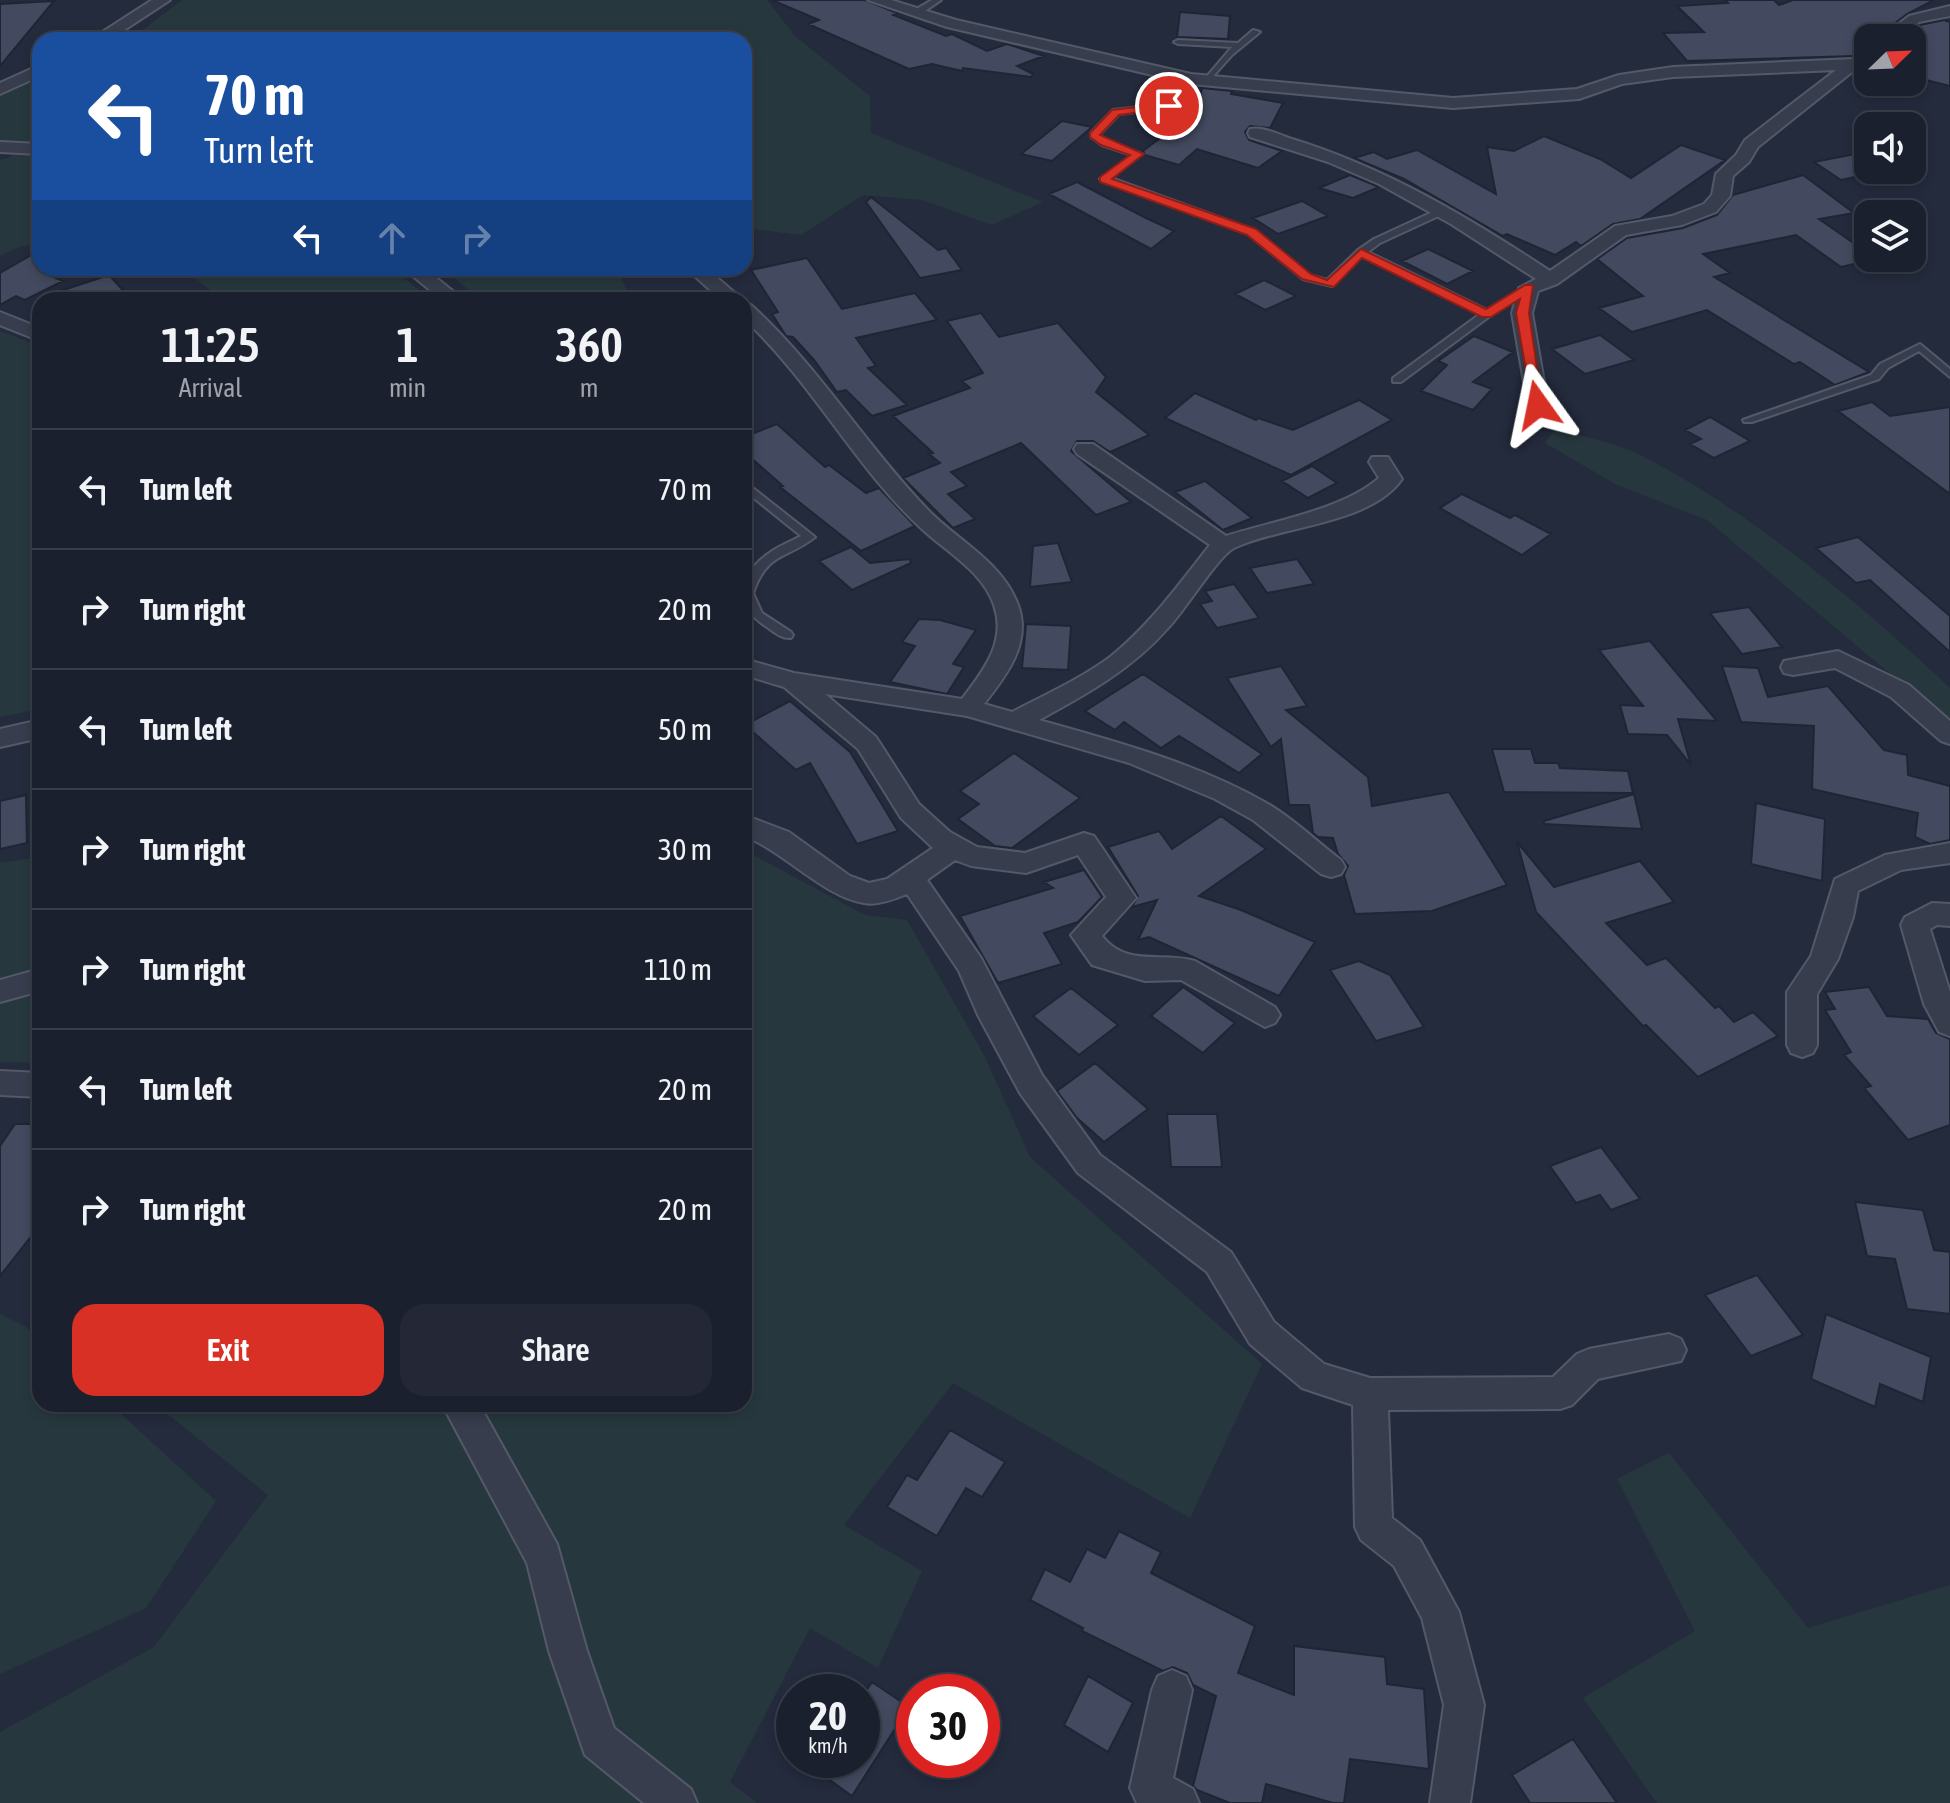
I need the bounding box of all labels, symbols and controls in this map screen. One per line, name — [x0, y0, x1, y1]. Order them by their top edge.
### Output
north arrow — [1854, 24, 1926, 96]
map controls — [1854, 24, 1926, 272]
text: 70 m — [204, 63, 305, 127]
icon: left — [72, 64, 176, 168]
pin — [1135, 72, 1203, 140]
icon: arrive — [1147, 84, 1191, 128]
button: sound — [1854, 112, 1926, 184]
text: Turn left — [204, 129, 314, 171]
button: layers — [1854, 200, 1926, 272]
icon: left — [286, 216, 330, 260]
icon: ahead — [370, 216, 414, 260]
icon: right — [454, 216, 498, 260]
text: 11:25 — [161, 317, 260, 372]
text: 1 — [396, 317, 419, 372]
text: 360 — [555, 317, 623, 372]
position arrow — [1496, 363, 1580, 447]
text: Arrival — [179, 373, 242, 403]
text: min — [389, 373, 426, 403]
text: m — [580, 373, 598, 403]
icon: left — [72, 467, 116, 511]
text: Turn left — [140, 472, 232, 506]
text: 70 m — [658, 472, 712, 506]
icon: right — [72, 587, 116, 631]
text: Turn right — [140, 592, 246, 626]
text: 20 m — [658, 592, 712, 626]
icon: left — [72, 707, 116, 751]
text: Turn left — [140, 712, 232, 746]
text: 50 m — [658, 712, 712, 746]
icon: right — [72, 827, 116, 871]
text: Turn right — [140, 832, 246, 866]
text: 30 m — [658, 832, 712, 866]
icon: right — [72, 947, 116, 991]
text: Turn right — [140, 952, 246, 986]
text: 110 m — [644, 952, 712, 986]
icon: left — [72, 1067, 116, 1111]
text: Turn left — [140, 1072, 232, 1106]
text: 20 m — [658, 1072, 712, 1106]
icon: right — [72, 1187, 116, 1231]
text: Turn right — [140, 1192, 246, 1226]
text: 20 m — [658, 1192, 712, 1226]
button: Exit — [72, 1304, 384, 1396]
button: Share — [400, 1304, 712, 1396]
speed limit sign: 30 — [896, 1674, 1000, 1778]
text: 20 — [809, 1693, 847, 1738]
text: km/h — [808, 1734, 848, 1757]

